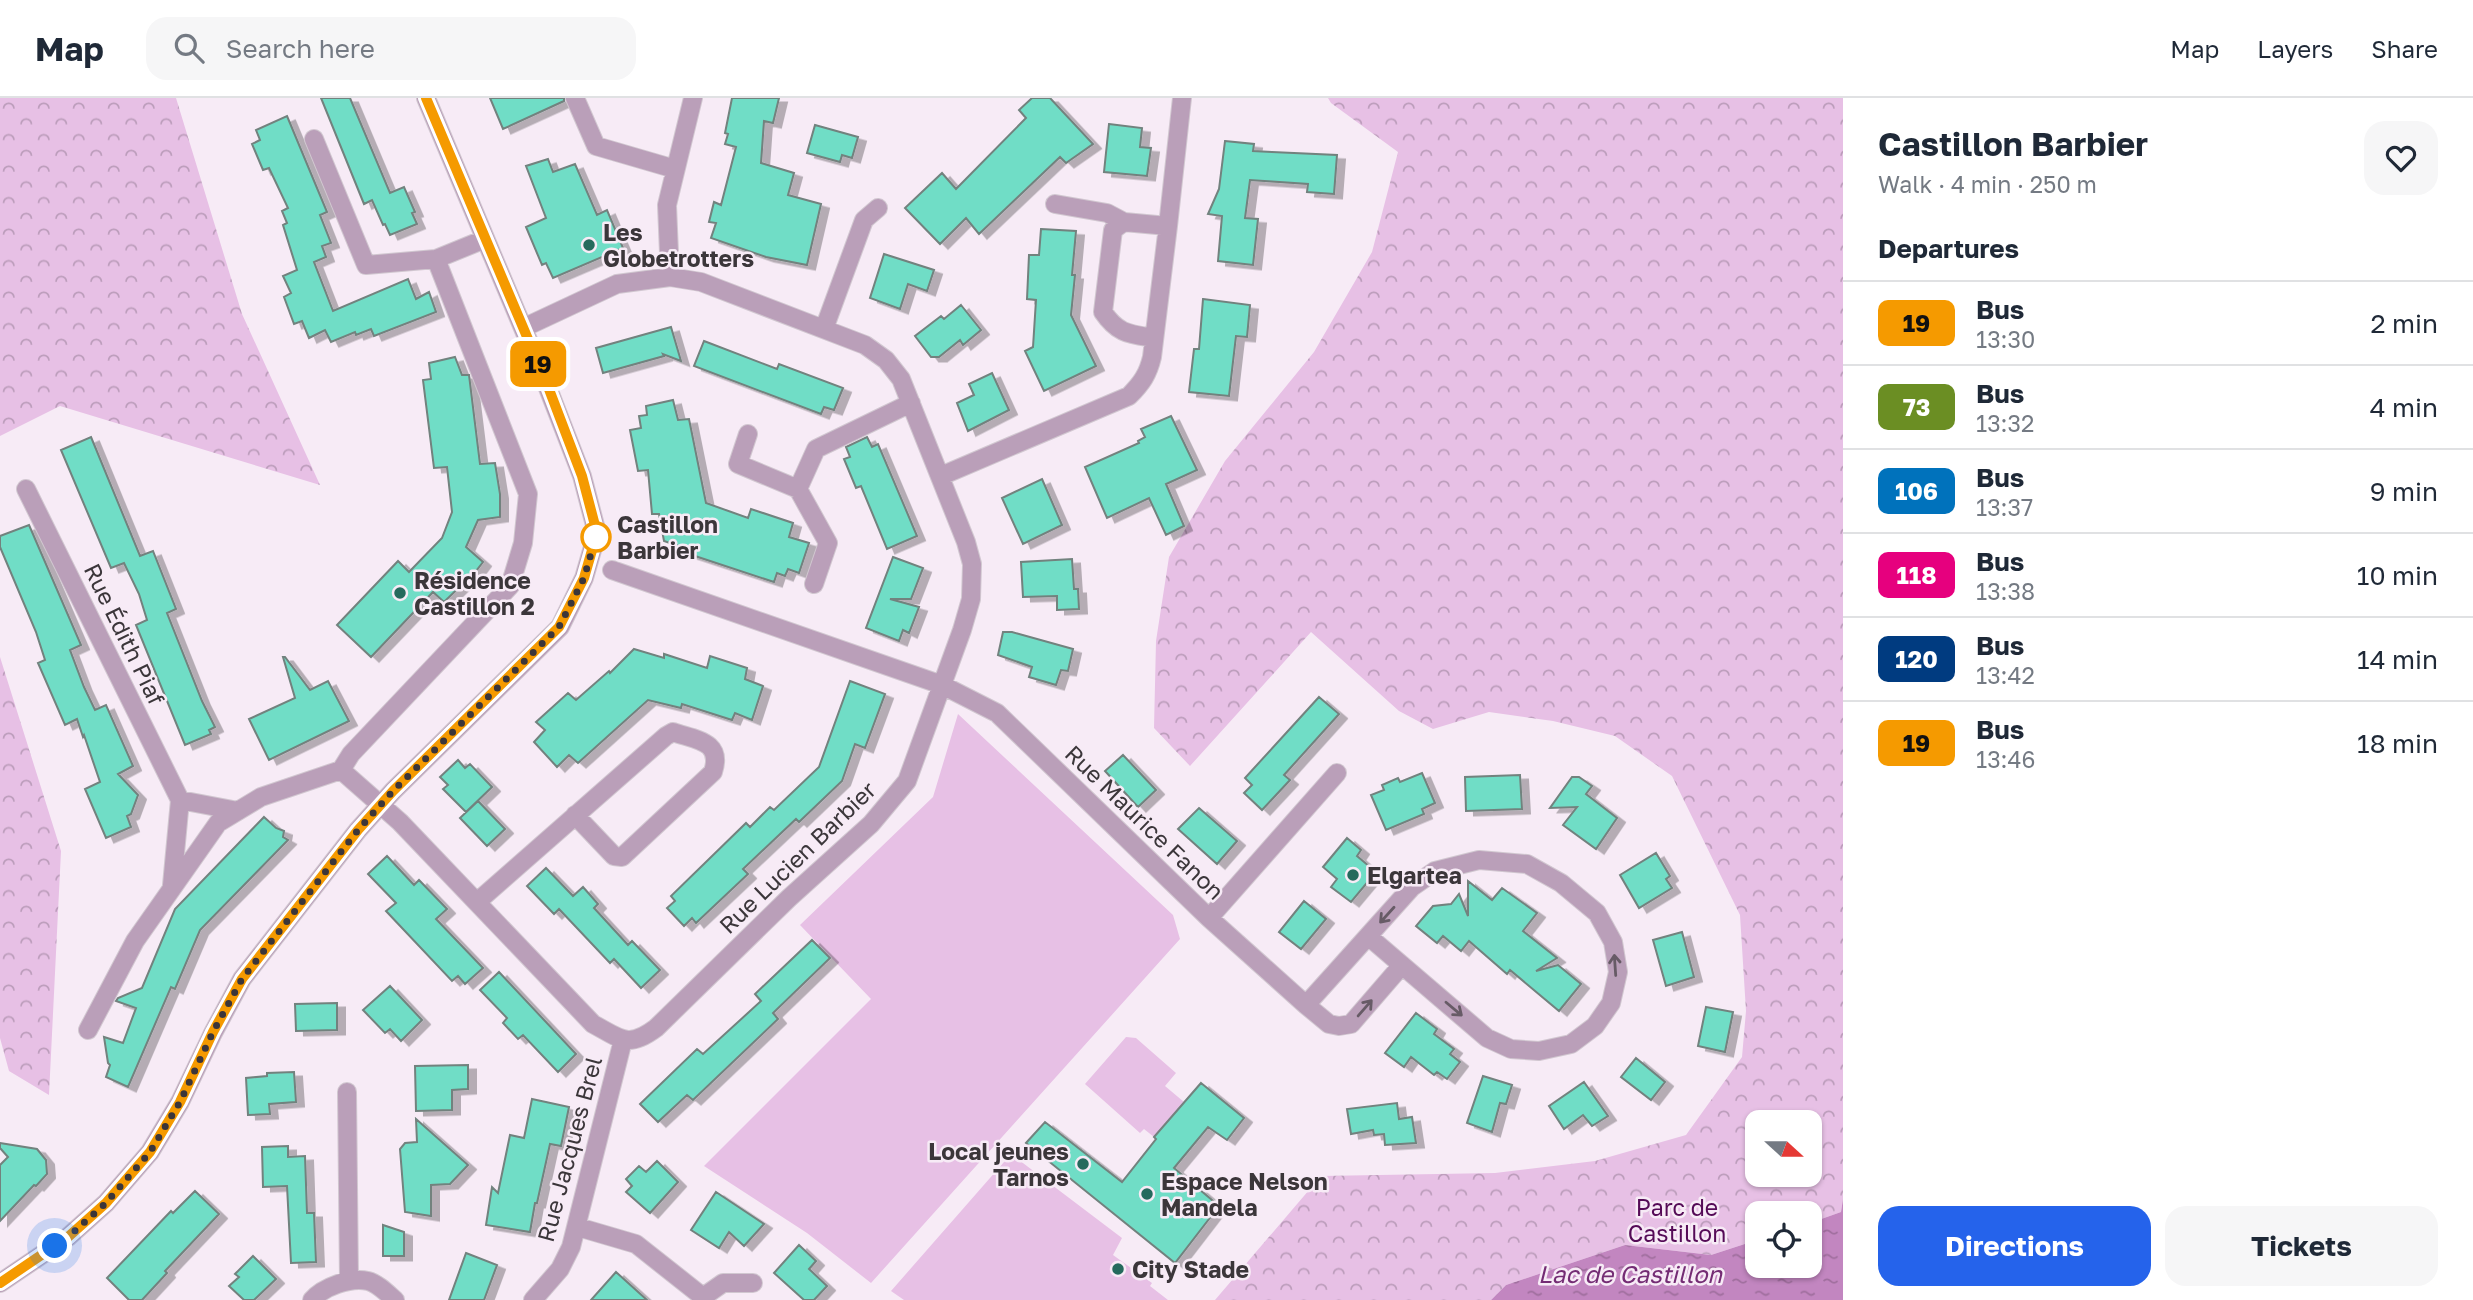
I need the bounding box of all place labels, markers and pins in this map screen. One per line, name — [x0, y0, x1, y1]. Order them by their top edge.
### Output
place label: Les Globetrotters — [603, 218, 754, 272]
marker: Les Globetrotters — [581, 237, 597, 253]
place label: Castillon Barbier — [617, 510, 718, 564]
marker: Castillon Barbier — [581, 522, 611, 552]
place label: Résidence Castillon 2 — [414, 566, 535, 620]
marker: Résidence Castillon 2 — [392, 585, 408, 601]
place label: Elgartea — [1367, 861, 1462, 889]
marker: Elgartea — [1345, 867, 1361, 883]
place label: Local jeunes Tarnos — [928, 1137, 1069, 1191]
marker: Local jeunes Tarnos — [1075, 1156, 1091, 1172]
place label: Espace Nelson Mandela — [1161, 1167, 1328, 1221]
marker: Espace Nelson Mandela — [1139, 1186, 1155, 1202]
place label: City Stade — [1132, 1255, 1249, 1283]
marker: City Stade — [1110, 1261, 1126, 1277]

